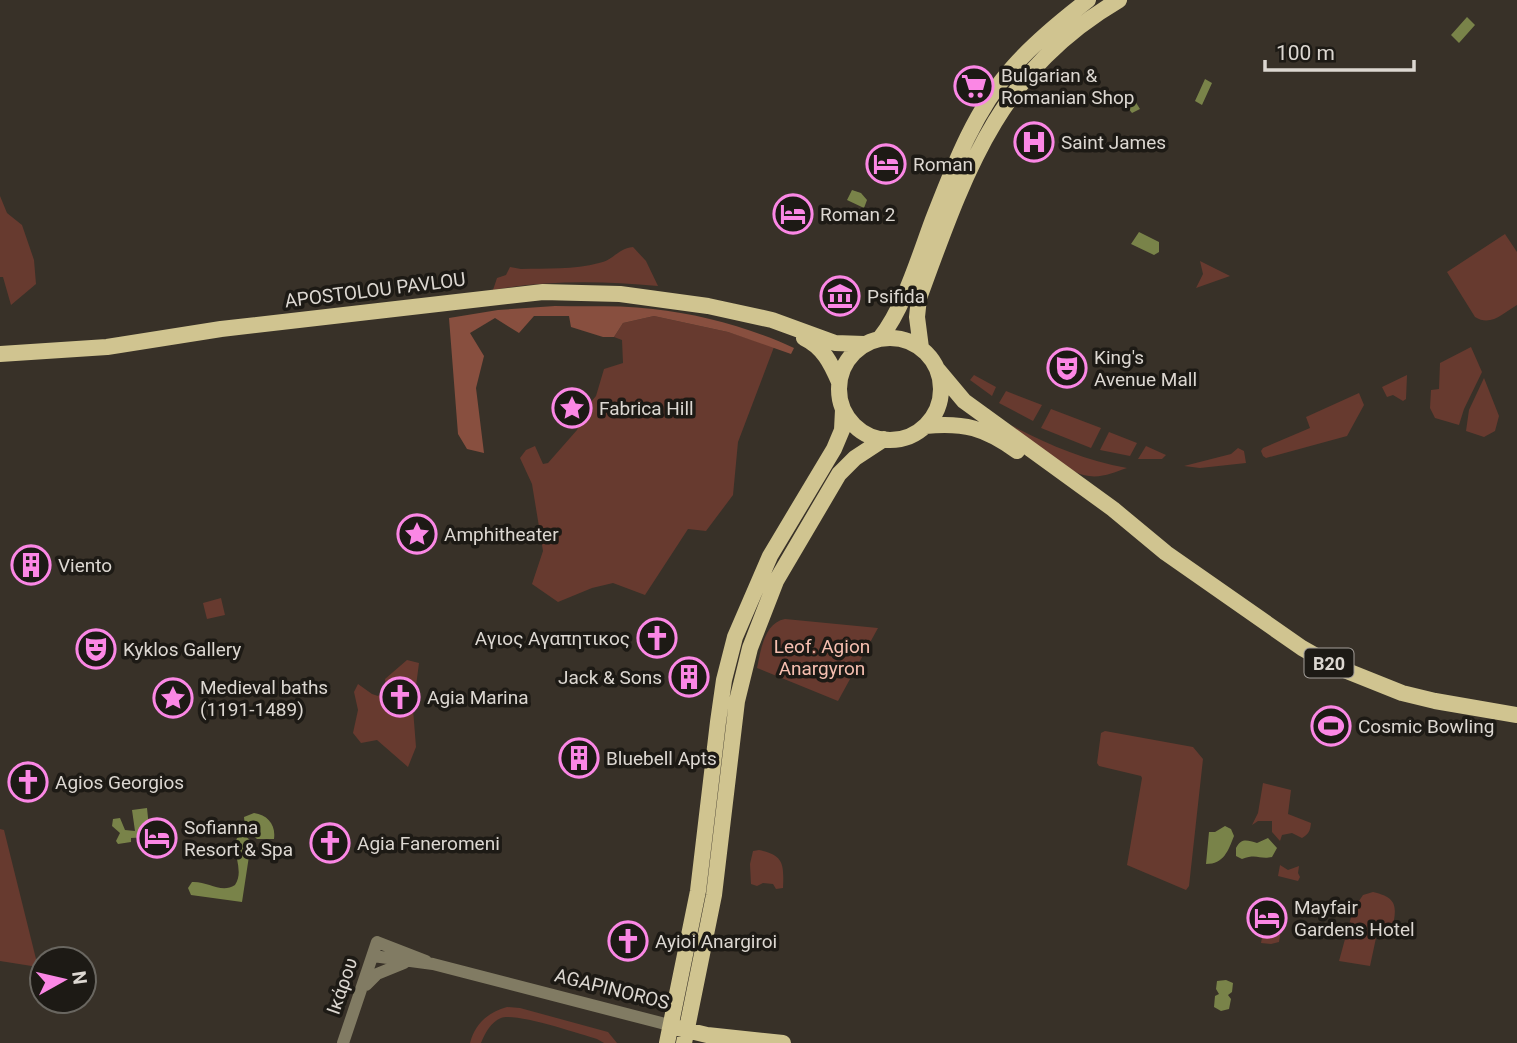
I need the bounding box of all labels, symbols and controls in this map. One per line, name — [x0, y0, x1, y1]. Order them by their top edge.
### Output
scale bar — [1265, 28, 1414, 72]
text: 100 m — [1276, 41, 1335, 65]
place label: Bulgarian & Romanian Shop — [1001, 64, 1134, 109]
supermarket icon: Bulgarian & Romanian Shop — [953, 65, 995, 107]
hospital icon: Saint James — [1013, 121, 1055, 163]
place label: Saint James — [1061, 131, 1166, 154]
hotel icon: Roman — [865, 143, 907, 185]
place label: Roman — [913, 153, 973, 176]
hotel icon: Roman 2 — [772, 193, 814, 235]
place label: Roman 2 — [820, 203, 895, 226]
street label: APOSTOLOU PAVLOU — [283, 267, 467, 313]
museum icon: Psifida — [819, 275, 861, 317]
place label: Psifida — [867, 285, 925, 308]
place label: King's Avenue Mall — [1094, 346, 1197, 391]
theatre icon: King's Avenue Mall — [1046, 347, 1088, 389]
place icon: Fabrica Hill — [551, 387, 593, 429]
place label: Fabrica Hill — [599, 397, 694, 420]
place icon: Amphitheater — [396, 513, 438, 555]
place label: Amphitheater — [444, 523, 559, 546]
building icon: Viento — [10, 544, 52, 586]
place label: Viento — [58, 554, 112, 577]
church icon: Αγιος Αγαπητικος — [636, 617, 678, 659]
place label: Αγιος Αγαπητικος — [475, 627, 630, 650]
theatre icon: Kyklos Gallery — [75, 628, 117, 670]
park label: Leof. Agion Anargyron — [774, 635, 870, 680]
place label: Kyklos Gallery — [123, 638, 241, 661]
road number: B20 — [1304, 648, 1354, 678]
building icon: Jack & Sons — [668, 656, 710, 698]
place label: Jack & Sons — [558, 666, 662, 689]
place label: Medieval baths (1191-1489) — [200, 676, 328, 721]
church icon: Agia Marina — [379, 676, 421, 718]
place icon: Medieval baths (1191-1489) — [152, 677, 194, 719]
place label: Agia Marina — [427, 686, 529, 709]
sports icon: Cosmic Bowling — [1310, 705, 1352, 747]
place label: Cosmic Bowling — [1358, 715, 1494, 738]
building icon: Bluebell Apts — [558, 737, 600, 779]
place label: Bluebell Apts — [606, 747, 717, 770]
church icon: Agios Georgios — [7, 761, 49, 803]
place label: Agios Georgios — [55, 771, 184, 794]
place label: Sofianna Resort & Spa — [184, 816, 293, 861]
hotel icon: Sofianna Resort & Spa — [136, 817, 178, 859]
church icon: Agia Faneromeni — [309, 822, 351, 864]
place label: Agia Faneromeni — [357, 832, 500, 855]
place label: Mayfair Gardens Hotel — [1294, 896, 1415, 941]
hotel icon: Mayfair Gardens Hotel — [1246, 897, 1288, 939]
church icon: Ayioi Anargiroi — [607, 920, 649, 962]
place label: Ayioi Anargiroi — [655, 930, 777, 953]
north arrow — [28, 945, 98, 1015]
street label: Ικάρου — [322, 955, 362, 1017]
street label: AGAPINOROS — [552, 964, 672, 1014]
text: N — [67, 969, 92, 986]

